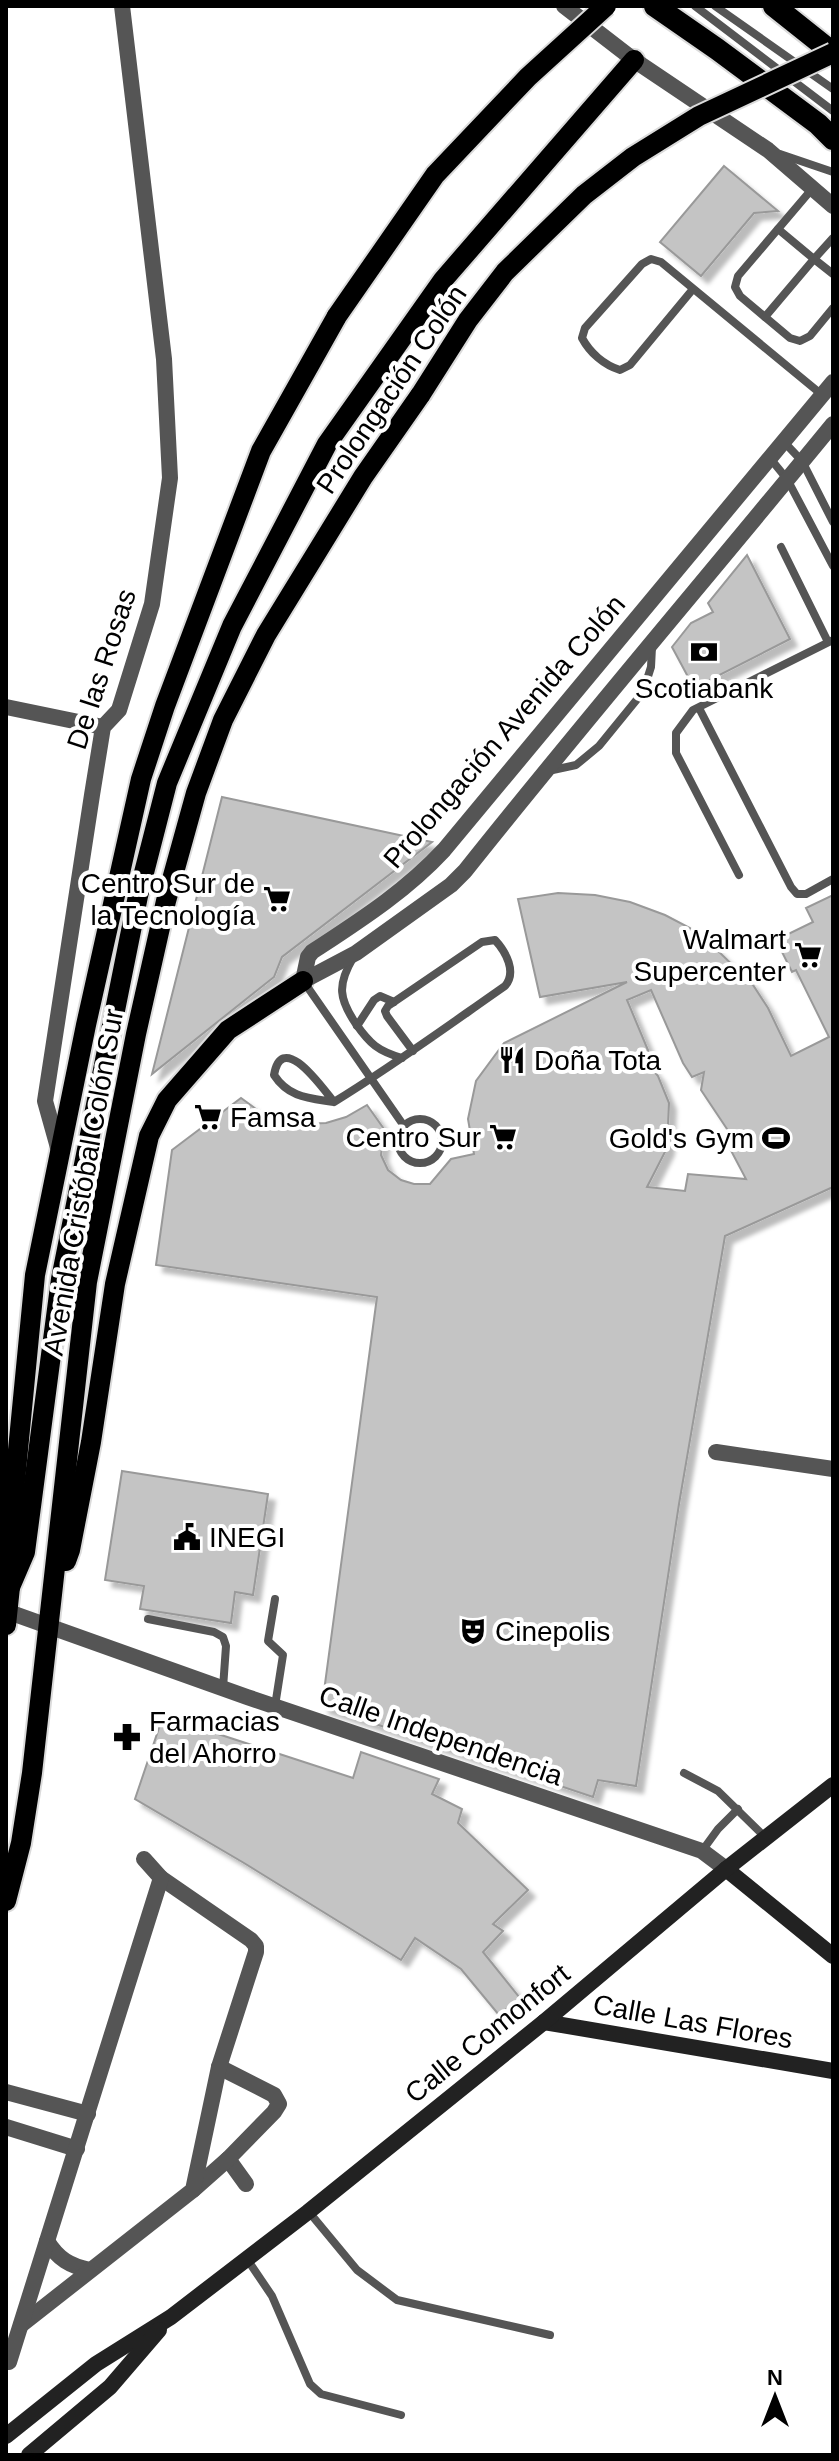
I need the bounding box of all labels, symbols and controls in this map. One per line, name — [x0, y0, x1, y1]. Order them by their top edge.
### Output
street label: Prolongación Colón — [310, 279, 473, 499]
street label: De las Rosas — [61, 585, 142, 753]
street label: Prolongación Avenida Colón — [377, 589, 631, 874]
bank icon: Scotiabank — [689, 637, 719, 667]
place label: Scotiabank — [635, 673, 774, 704]
place label: Centro Sur de la Tecnología — [81, 868, 255, 931]
supermarket icon: Centro Sur de la Tecnología — [262, 884, 292, 914]
place label: Walmart Supercenter — [633, 924, 786, 987]
supermarket icon: Walmart Supercenter — [793, 940, 823, 970]
street label: Avenida Cristóbal Colón Sur — [38, 1006, 129, 1358]
restaurant icon: Doña Tota — [497, 1045, 527, 1075]
place label: Doña Tota — [534, 1045, 662, 1076]
supermarket icon: Famsa — [193, 1102, 223, 1132]
place label: Famsa — [230, 1102, 316, 1133]
place label: Centro Sur — [346, 1122, 481, 1153]
supermarket icon: Centro Sur — [488, 1122, 518, 1152]
place label: Gold's Gym — [609, 1123, 754, 1154]
sports icon: Gold's Gym — [761, 1123, 791, 1153]
public building icon: INEGI — [172, 1522, 202, 1552]
place label: INEGI — [209, 1522, 285, 1553]
theatre icon: Cinepolis — [458, 1616, 488, 1646]
place label: Cinepolis — [495, 1616, 610, 1647]
street label: Calle Independencia — [315, 1679, 567, 1792]
place label: Farmacias del Ahorro — [149, 1706, 280, 1769]
pharmacy icon: Farmacias del Ahorro — [112, 1722, 142, 1752]
street label: Calle Comonfort — [399, 1958, 576, 2109]
street label: Calle Las Flores — [591, 1989, 795, 2054]
north arrow — [735, 2357, 815, 2437]
text: N — [767, 2365, 783, 2390]

